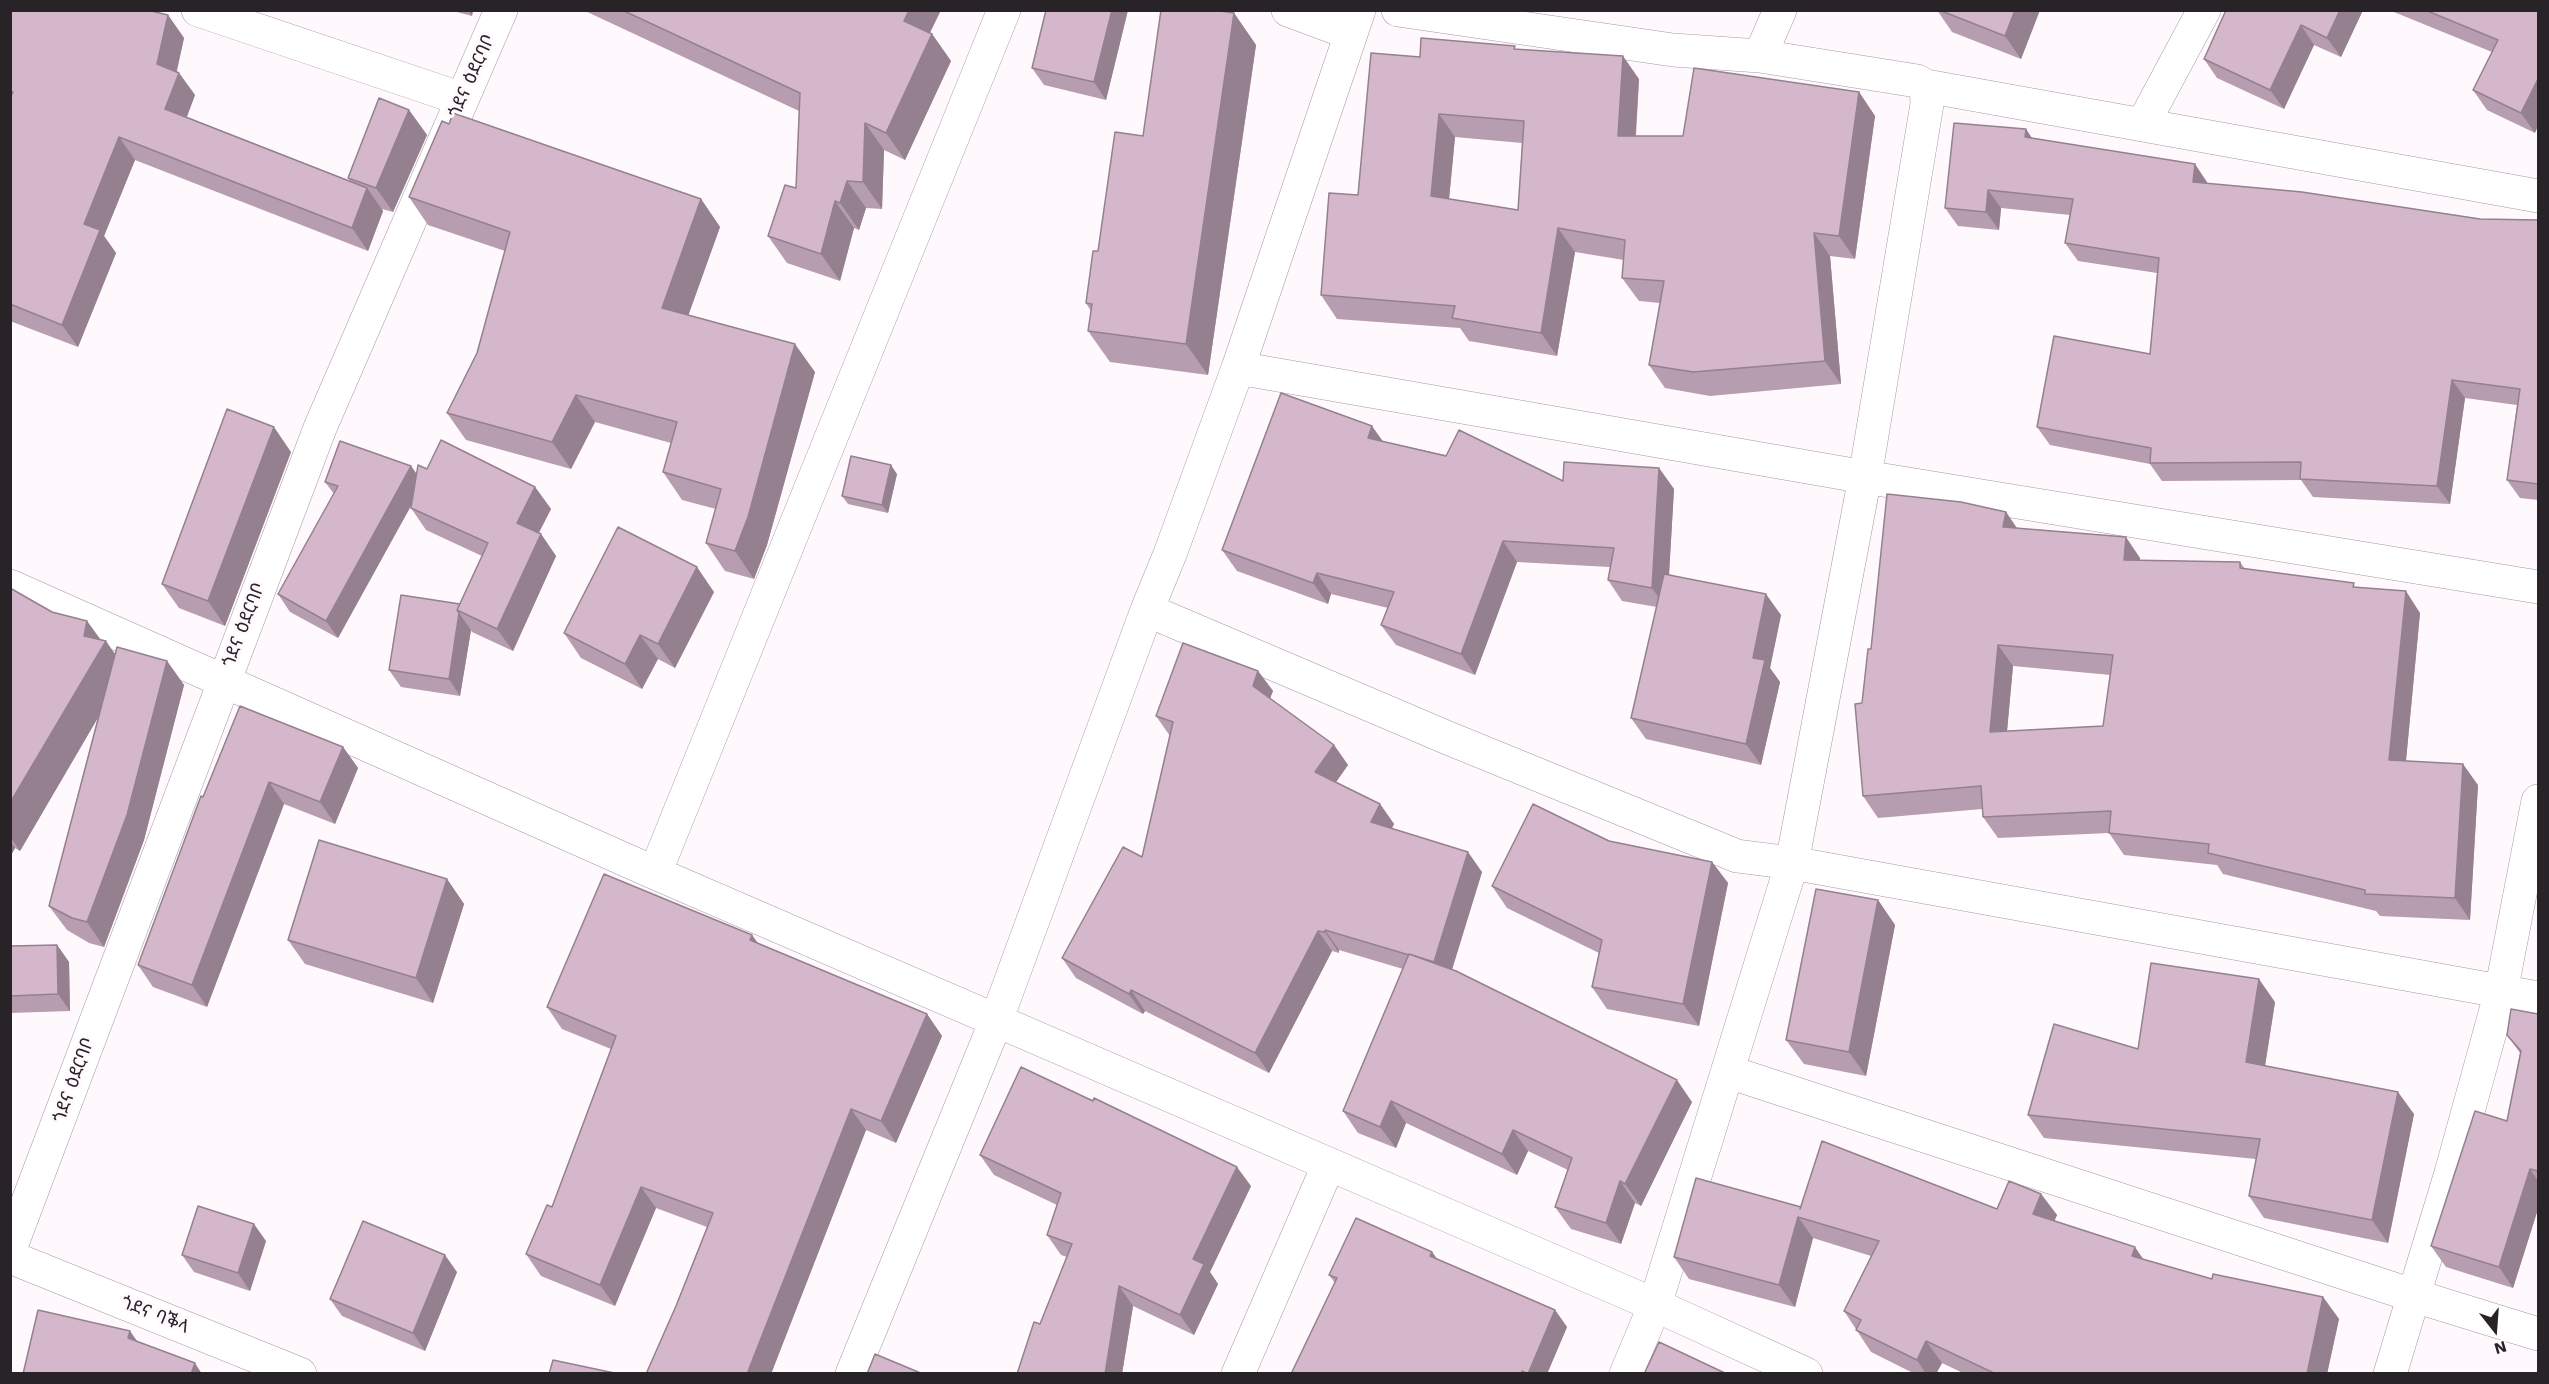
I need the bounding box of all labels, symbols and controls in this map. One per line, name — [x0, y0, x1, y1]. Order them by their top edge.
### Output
street label: ጎደና ዕደርባቦ — [444, 31, 500, 121]
street label: ጎደና ዕደርባቦ — [218, 580, 270, 670]
street label: ጎደና ዕደርባቦ — [49, 1035, 99, 1125]
street label: ጎደና ባቕላ — [118, 1292, 192, 1338]
north arrow — [2465, 1300, 2525, 1360]
text: N — [2492, 1337, 2509, 1359]

